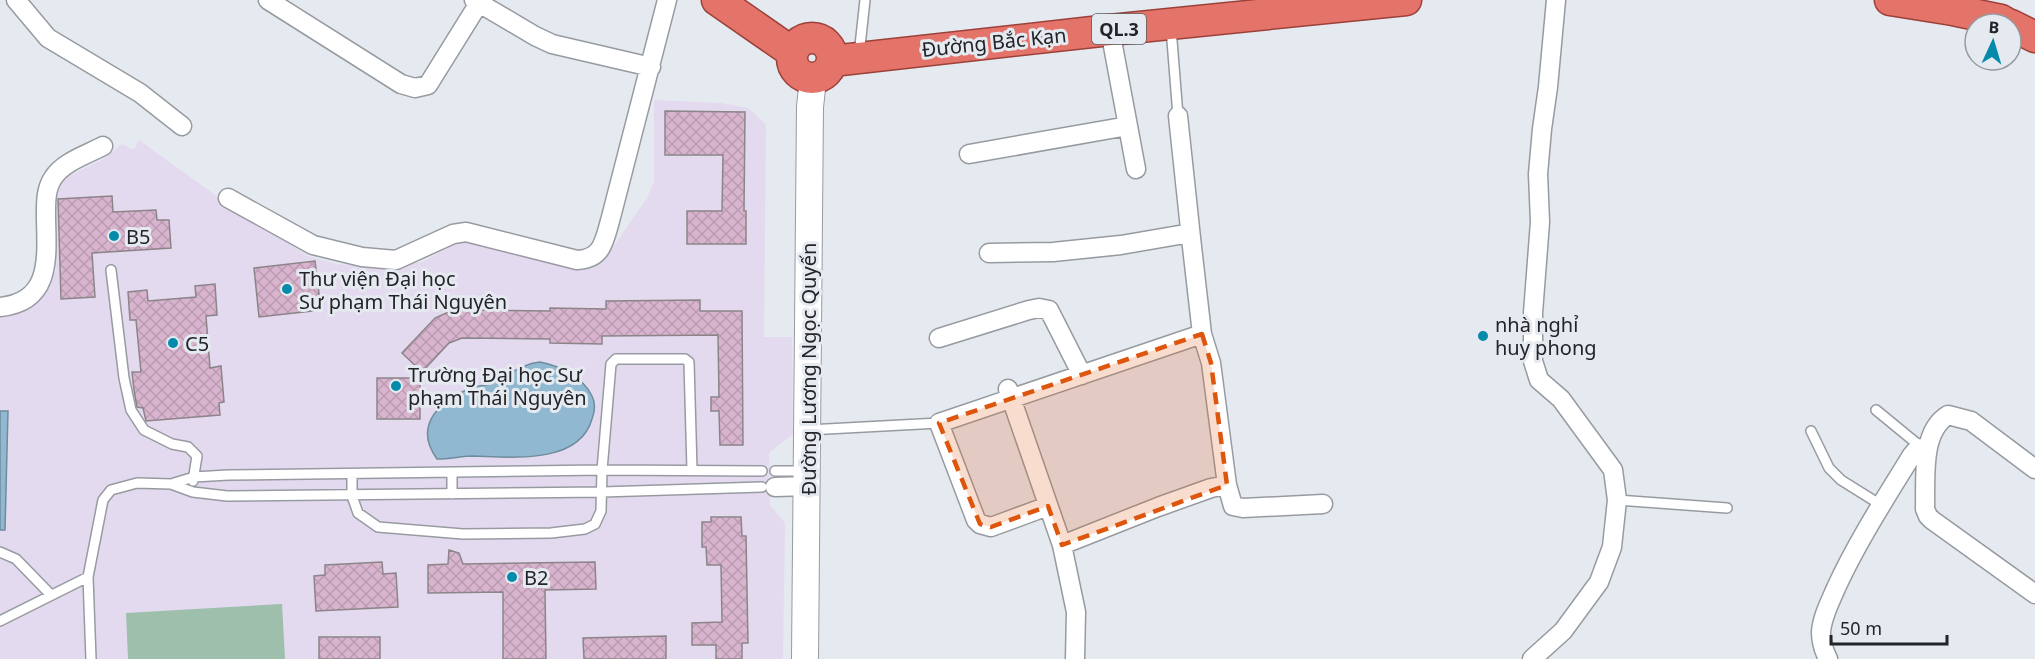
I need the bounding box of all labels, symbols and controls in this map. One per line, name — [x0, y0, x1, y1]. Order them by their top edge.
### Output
north arrow — [1963, 12, 2023, 72]
road number: QL.3 — [1092, 14, 1146, 44]
text: B — [1988, 16, 2000, 38]
street label: Đường Bắc Kạn — [920, 21, 1068, 63]
place label: B5 — [126, 223, 150, 250]
marker: B5 — [107, 229, 121, 243]
street label: Đường Lương Ngọc Quyến — [795, 243, 822, 495]
place label: Thư viện Đại học Sư phạm Thái Nguyên — [299, 265, 507, 315]
marker: Thư viện Đại học Sư phạm Thái Nguyên — [280, 282, 294, 296]
place label: nhà nghỉ huy phong — [1495, 311, 1597, 361]
marker: nhà nghỉ huy phong — [1476, 329, 1490, 343]
place label: C5 — [185, 330, 209, 357]
marker: C5 — [166, 336, 180, 350]
place label: Trường Đại học Sư phạm Thái Nguyên — [408, 361, 587, 411]
marker: Trường Đại học Sư phạm Thái Nguyên — [389, 379, 403, 393]
place label: B2 — [524, 564, 548, 591]
marker: B2 — [505, 570, 519, 584]
scale bar — [1831, 608, 1946, 646]
text: 50 m — [1840, 616, 1882, 640]

